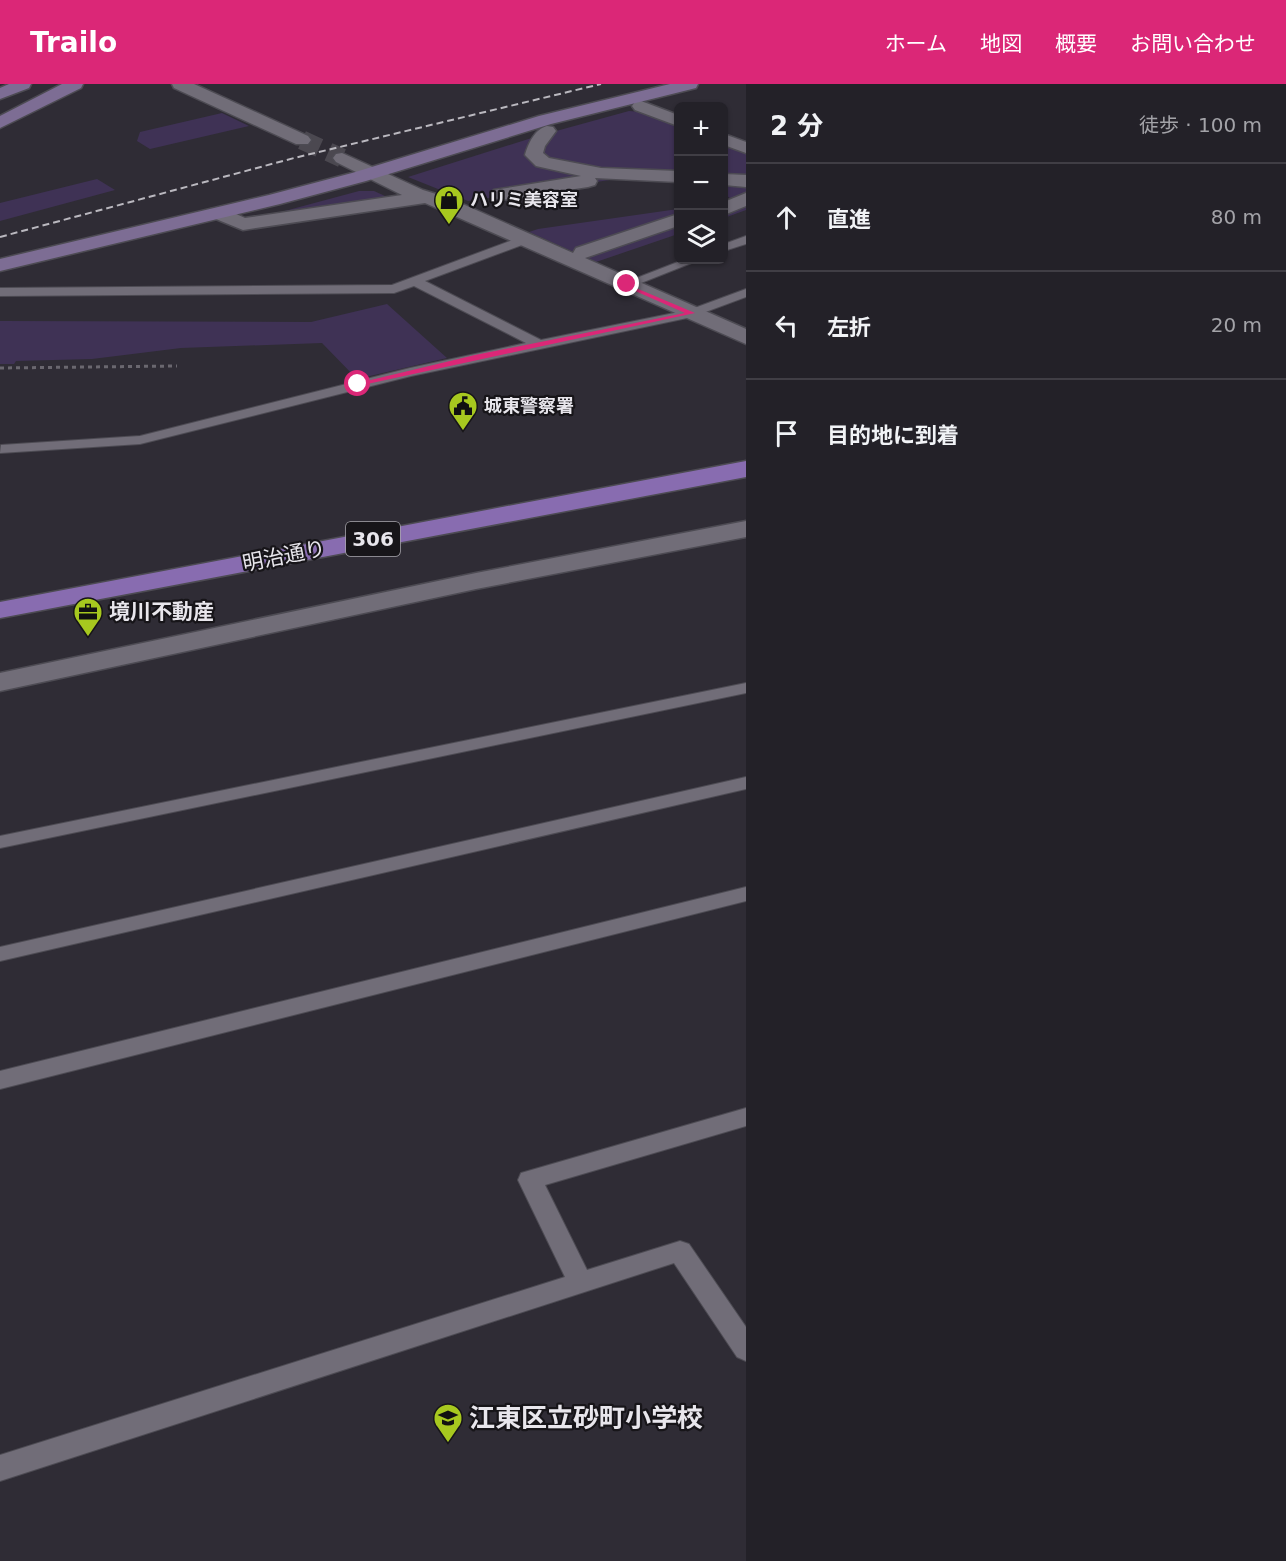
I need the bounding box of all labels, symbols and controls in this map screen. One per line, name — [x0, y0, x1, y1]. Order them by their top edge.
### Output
text: Trailo — [30, 26, 117, 59]
text: ホーム — [885, 32, 947, 56]
text: 地図 — [980, 32, 1022, 56]
text: 概要 — [1055, 32, 1097, 56]
text: お問い合わせ — [1130, 32, 1256, 56]
map controls — [674, 102, 728, 264]
button: + — [674, 102, 728, 156]
text: 2 分 — [770, 111, 823, 141]
text: 徒歩 · 100 m — [1139, 113, 1262, 137]
button: − — [674, 156, 728, 210]
shop icon: ハリミ美容室 — [433, 184, 465, 226]
place label: ハリミ美容室 — [470, 189, 578, 210]
icon: ahead — [770, 201, 803, 234]
text: 80 m — [1211, 205, 1262, 229]
text: 直進 — [827, 207, 871, 232]
button: layers — [674, 210, 728, 264]
route end — [613, 270, 639, 296]
icon: left — [770, 309, 803, 342]
text: 20 m — [1211, 313, 1262, 337]
text: 左折 — [827, 315, 871, 340]
route start — [344, 370, 370, 396]
public building icon: 城東警察署 — [447, 390, 479, 432]
place label: 城東警察署 — [484, 395, 574, 416]
icon: arrive — [770, 417, 803, 450]
text: 目的地に到着 — [827, 423, 959, 448]
road number: 306 — [346, 522, 400, 556]
street label: 明治通り — [240, 536, 328, 576]
office icon: 境川不動産 — [72, 596, 104, 638]
place label: 境川不動産 — [109, 600, 214, 624]
school or university icon: 江東区立砂町小学校 — [432, 1402, 464, 1444]
place label: 江東区立砂町小学校 — [469, 1403, 703, 1433]

